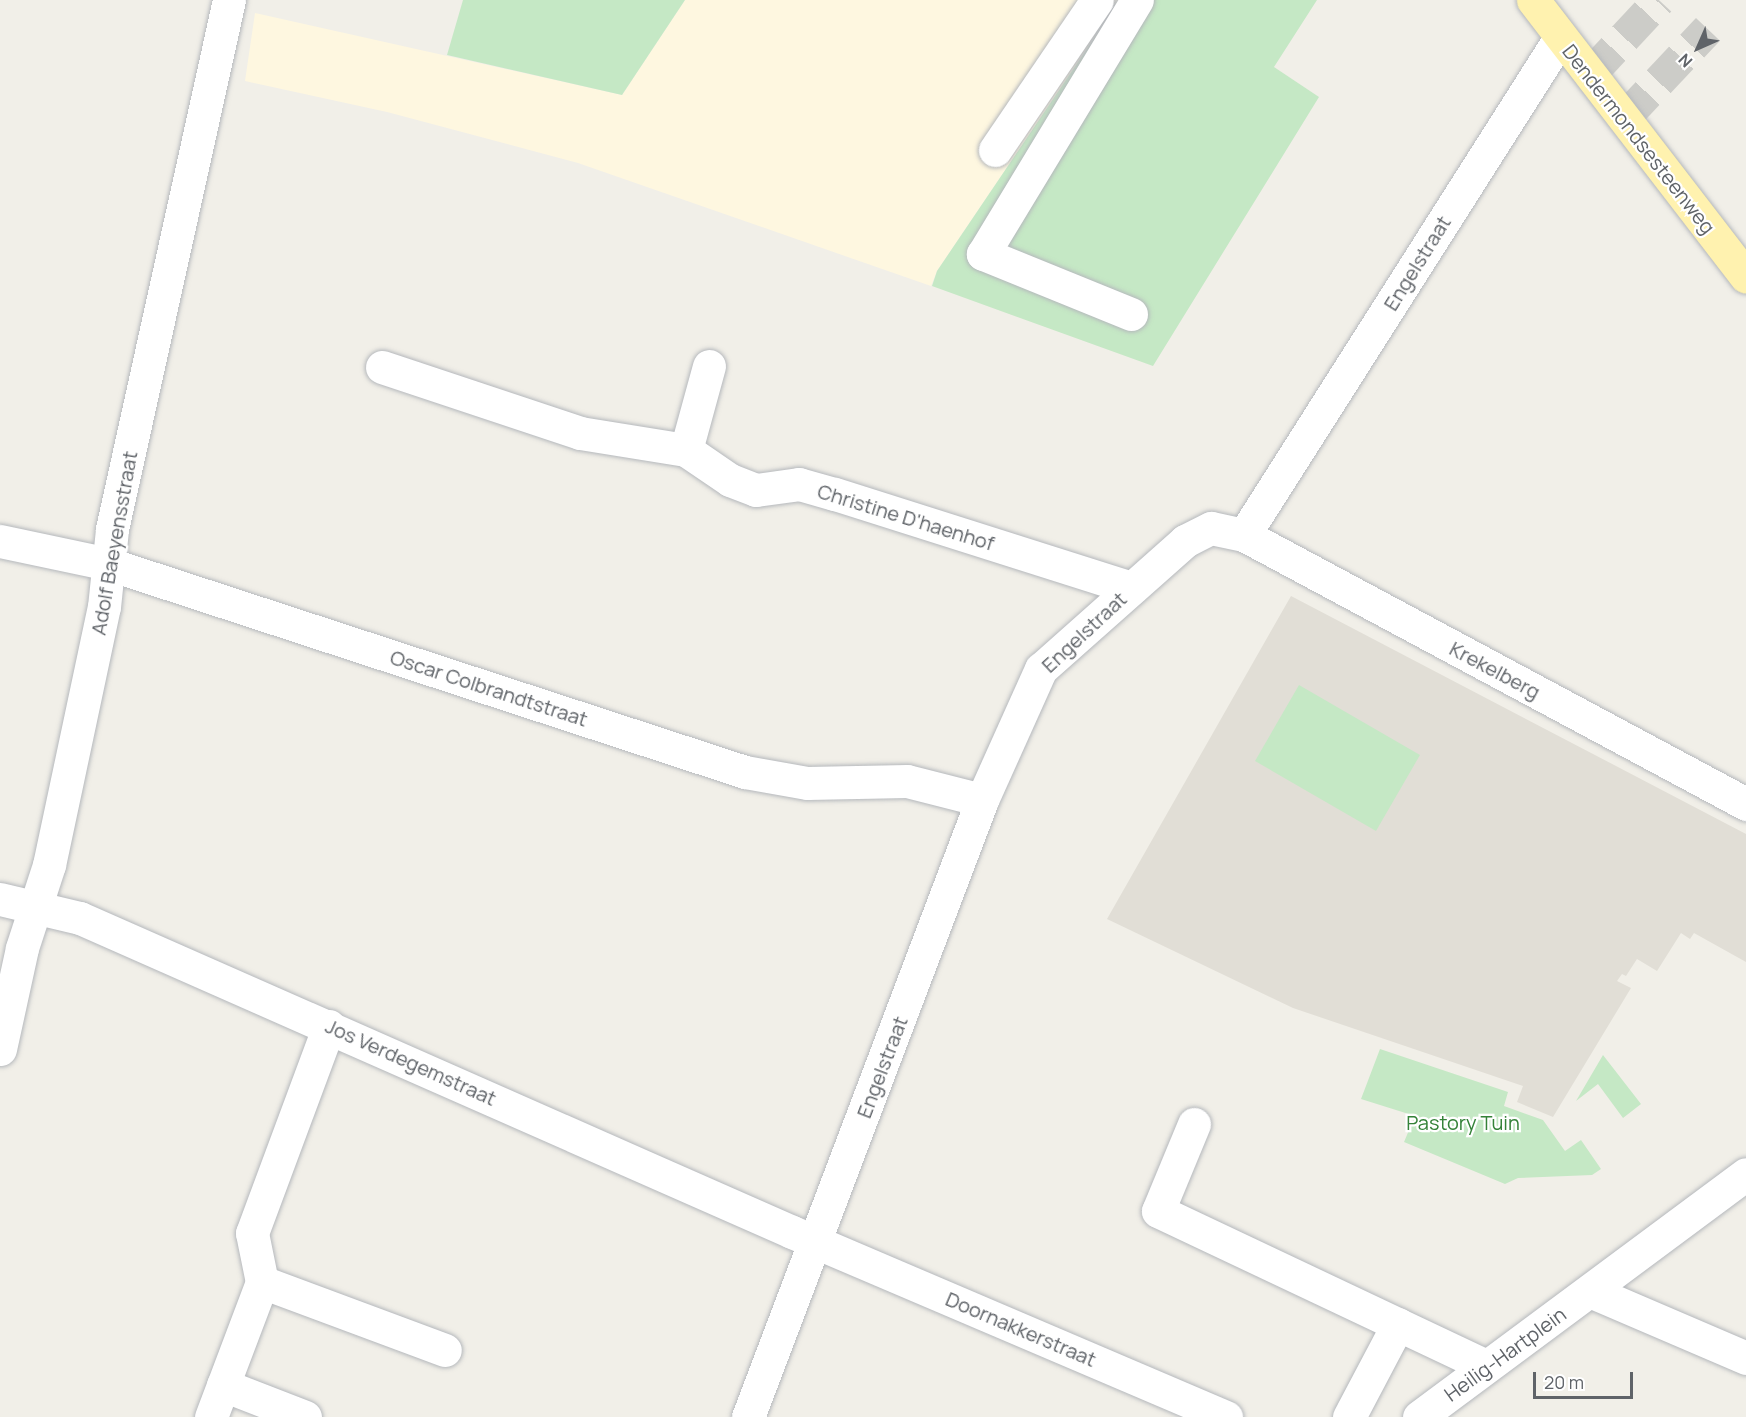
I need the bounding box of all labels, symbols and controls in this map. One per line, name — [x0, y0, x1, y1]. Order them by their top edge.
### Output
north arrow — [1668, 18, 1728, 78]
street label: Dendermondsesteenweg — [1558, 40, 1720, 238]
text: N — [1673, 49, 1697, 73]
street label: Engelstraat — [1378, 211, 1456, 315]
street label: Adolf Baeyensstraat — [86, 449, 142, 637]
street label: Christine D'haenhof — [815, 479, 997, 555]
street label: Engelstraat — [1037, 587, 1131, 677]
street label: Krekelberg — [1446, 636, 1544, 704]
street label: Oscar Colbrandtstraat — [387, 645, 591, 731]
street label: Engelstraat — [852, 1013, 912, 1121]
street label: Jos Verdegemstraat — [322, 1014, 500, 1110]
park label: Pastory Tuin — [1406, 1110, 1520, 1134]
street label: Doornakkerstraat — [942, 1287, 1100, 1371]
street label: Heilig-Hartplein — [1440, 1302, 1570, 1406]
scale bar — [1536, 1360, 1636, 1398]
text: 20 m — [1544, 1370, 1584, 1394]

